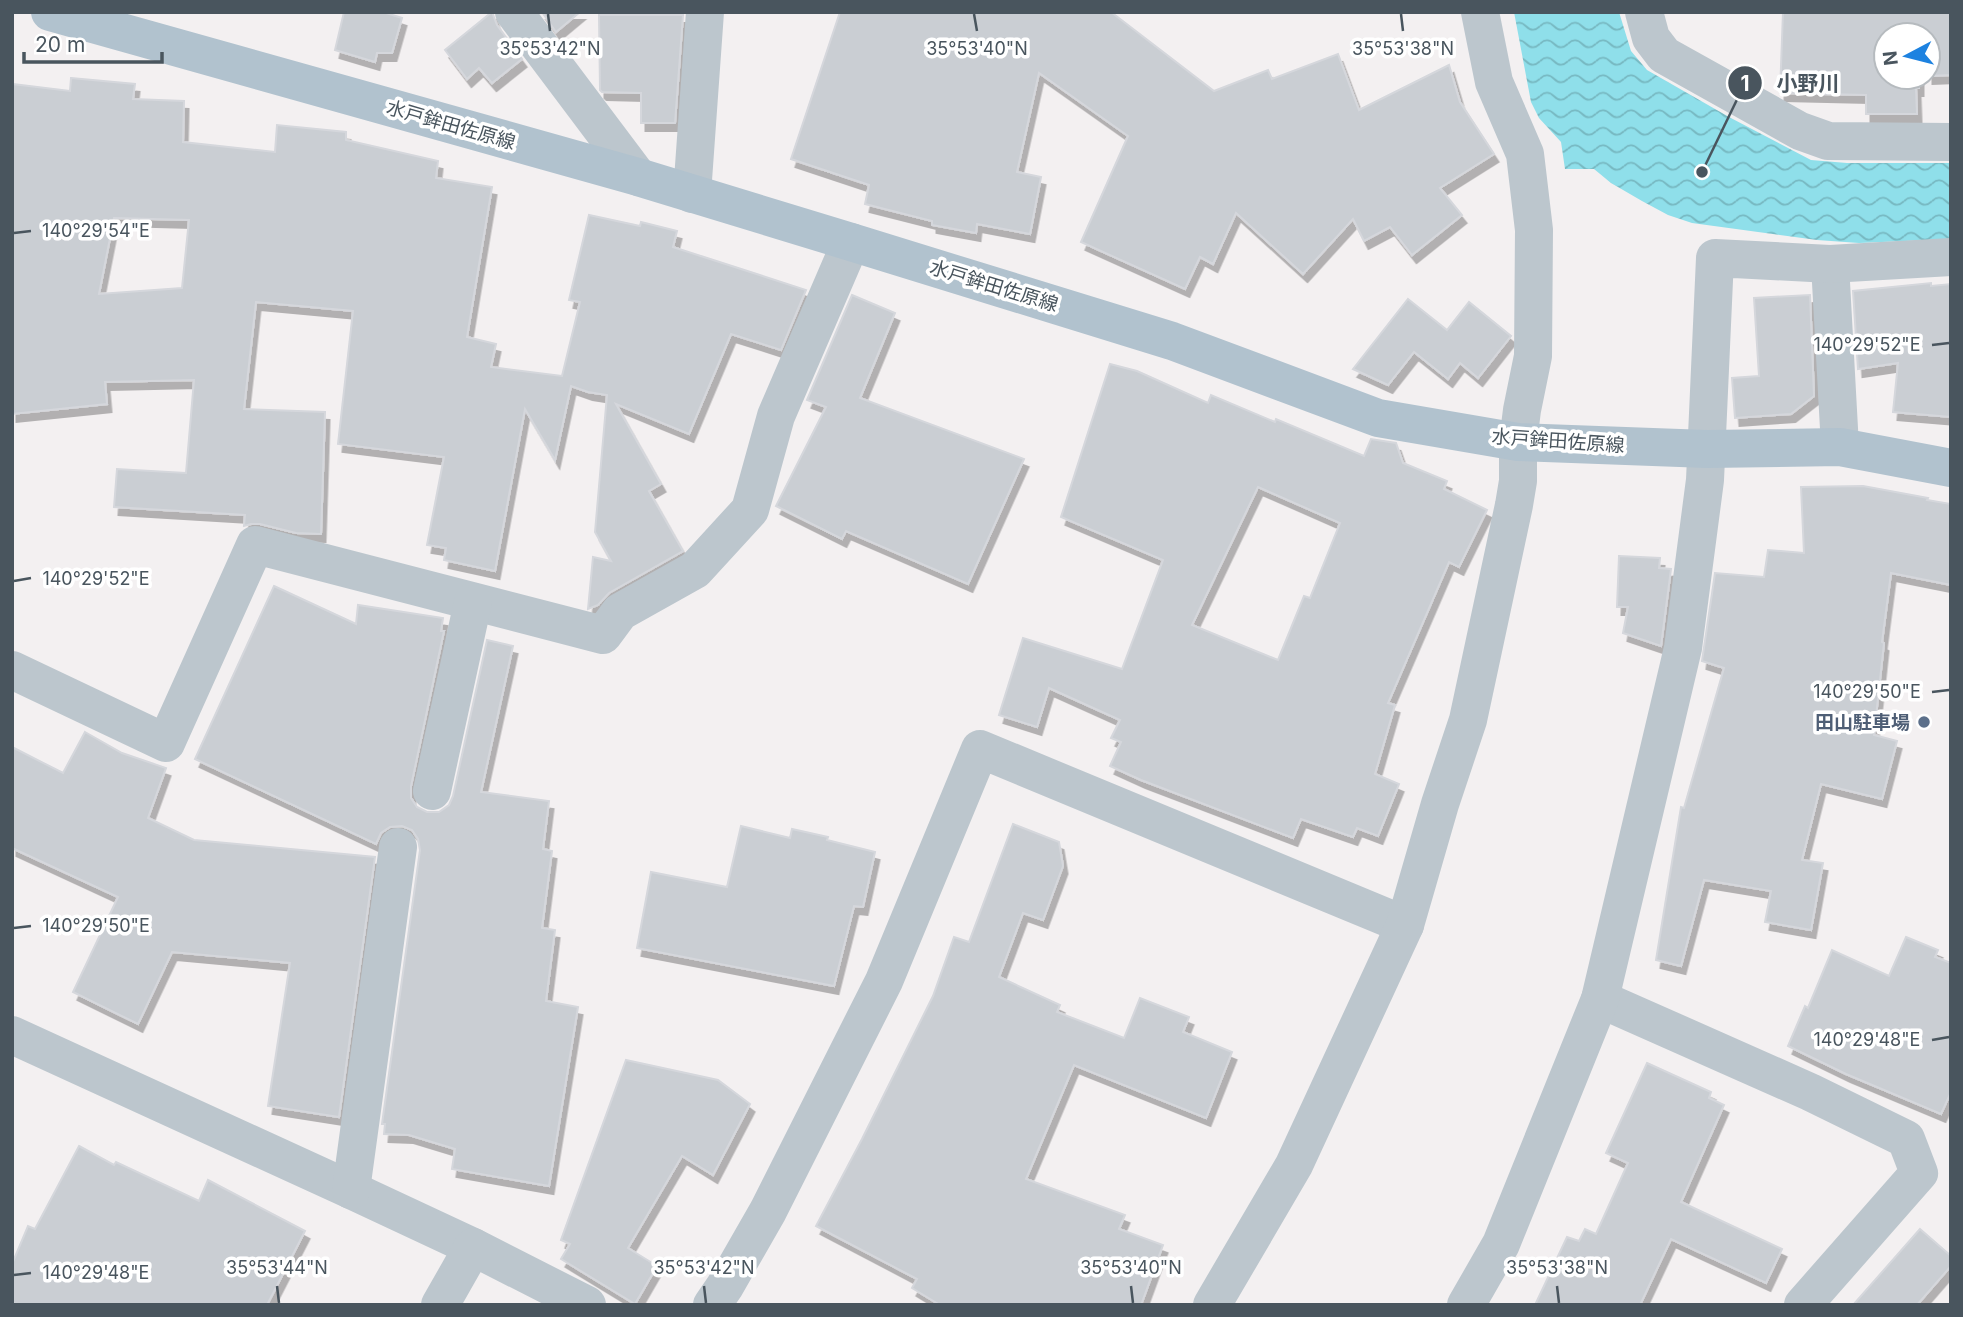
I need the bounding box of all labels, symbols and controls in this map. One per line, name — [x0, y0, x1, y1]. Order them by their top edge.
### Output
scale bar — [24, 21, 163, 65]
north arrow — [1872, 21, 1942, 91]
text: 20 m — [35, 32, 85, 57]
text: 35°53'42"N — [499, 38, 601, 59]
text: 35°53'40"N — [926, 38, 1028, 59]
text: 35°53'38"N — [1352, 38, 1454, 59]
text: N — [1878, 49, 1903, 67]
callout: 小野川 — [1727, 62, 1853, 104]
text: 1 — [1740, 71, 1750, 96]
text: 小野川 — [1777, 71, 1840, 96]
street label: 水戸鉾田佐原線 — [384, 96, 518, 154]
text: 140°29'54"E — [42, 220, 150, 241]
street label: 水戸鉾田佐原線 — [927, 256, 1061, 316]
text: 140°29'52"E — [1813, 334, 1921, 355]
street label: 水戸鉾田佐原線 — [1491, 425, 1625, 457]
text: 140°29'52"E — [42, 568, 150, 589]
text: 140°29'50"E — [1813, 681, 1921, 702]
place label: 田山駐車場 — [1815, 711, 1910, 734]
marker: 田山駐車場 — [1916, 714, 1932, 730]
text: 140°29'50"E — [42, 915, 150, 936]
text: 140°29'48"E — [1814, 1029, 1920, 1050]
text: 35°53'44"N — [226, 1257, 328, 1278]
text: 35°53'42"N — [653, 1257, 755, 1278]
text: 35°53'40"N — [1080, 1257, 1182, 1278]
text: 35°53'38"N — [1506, 1257, 1608, 1278]
text: 140°29'48"E — [43, 1262, 149, 1283]

